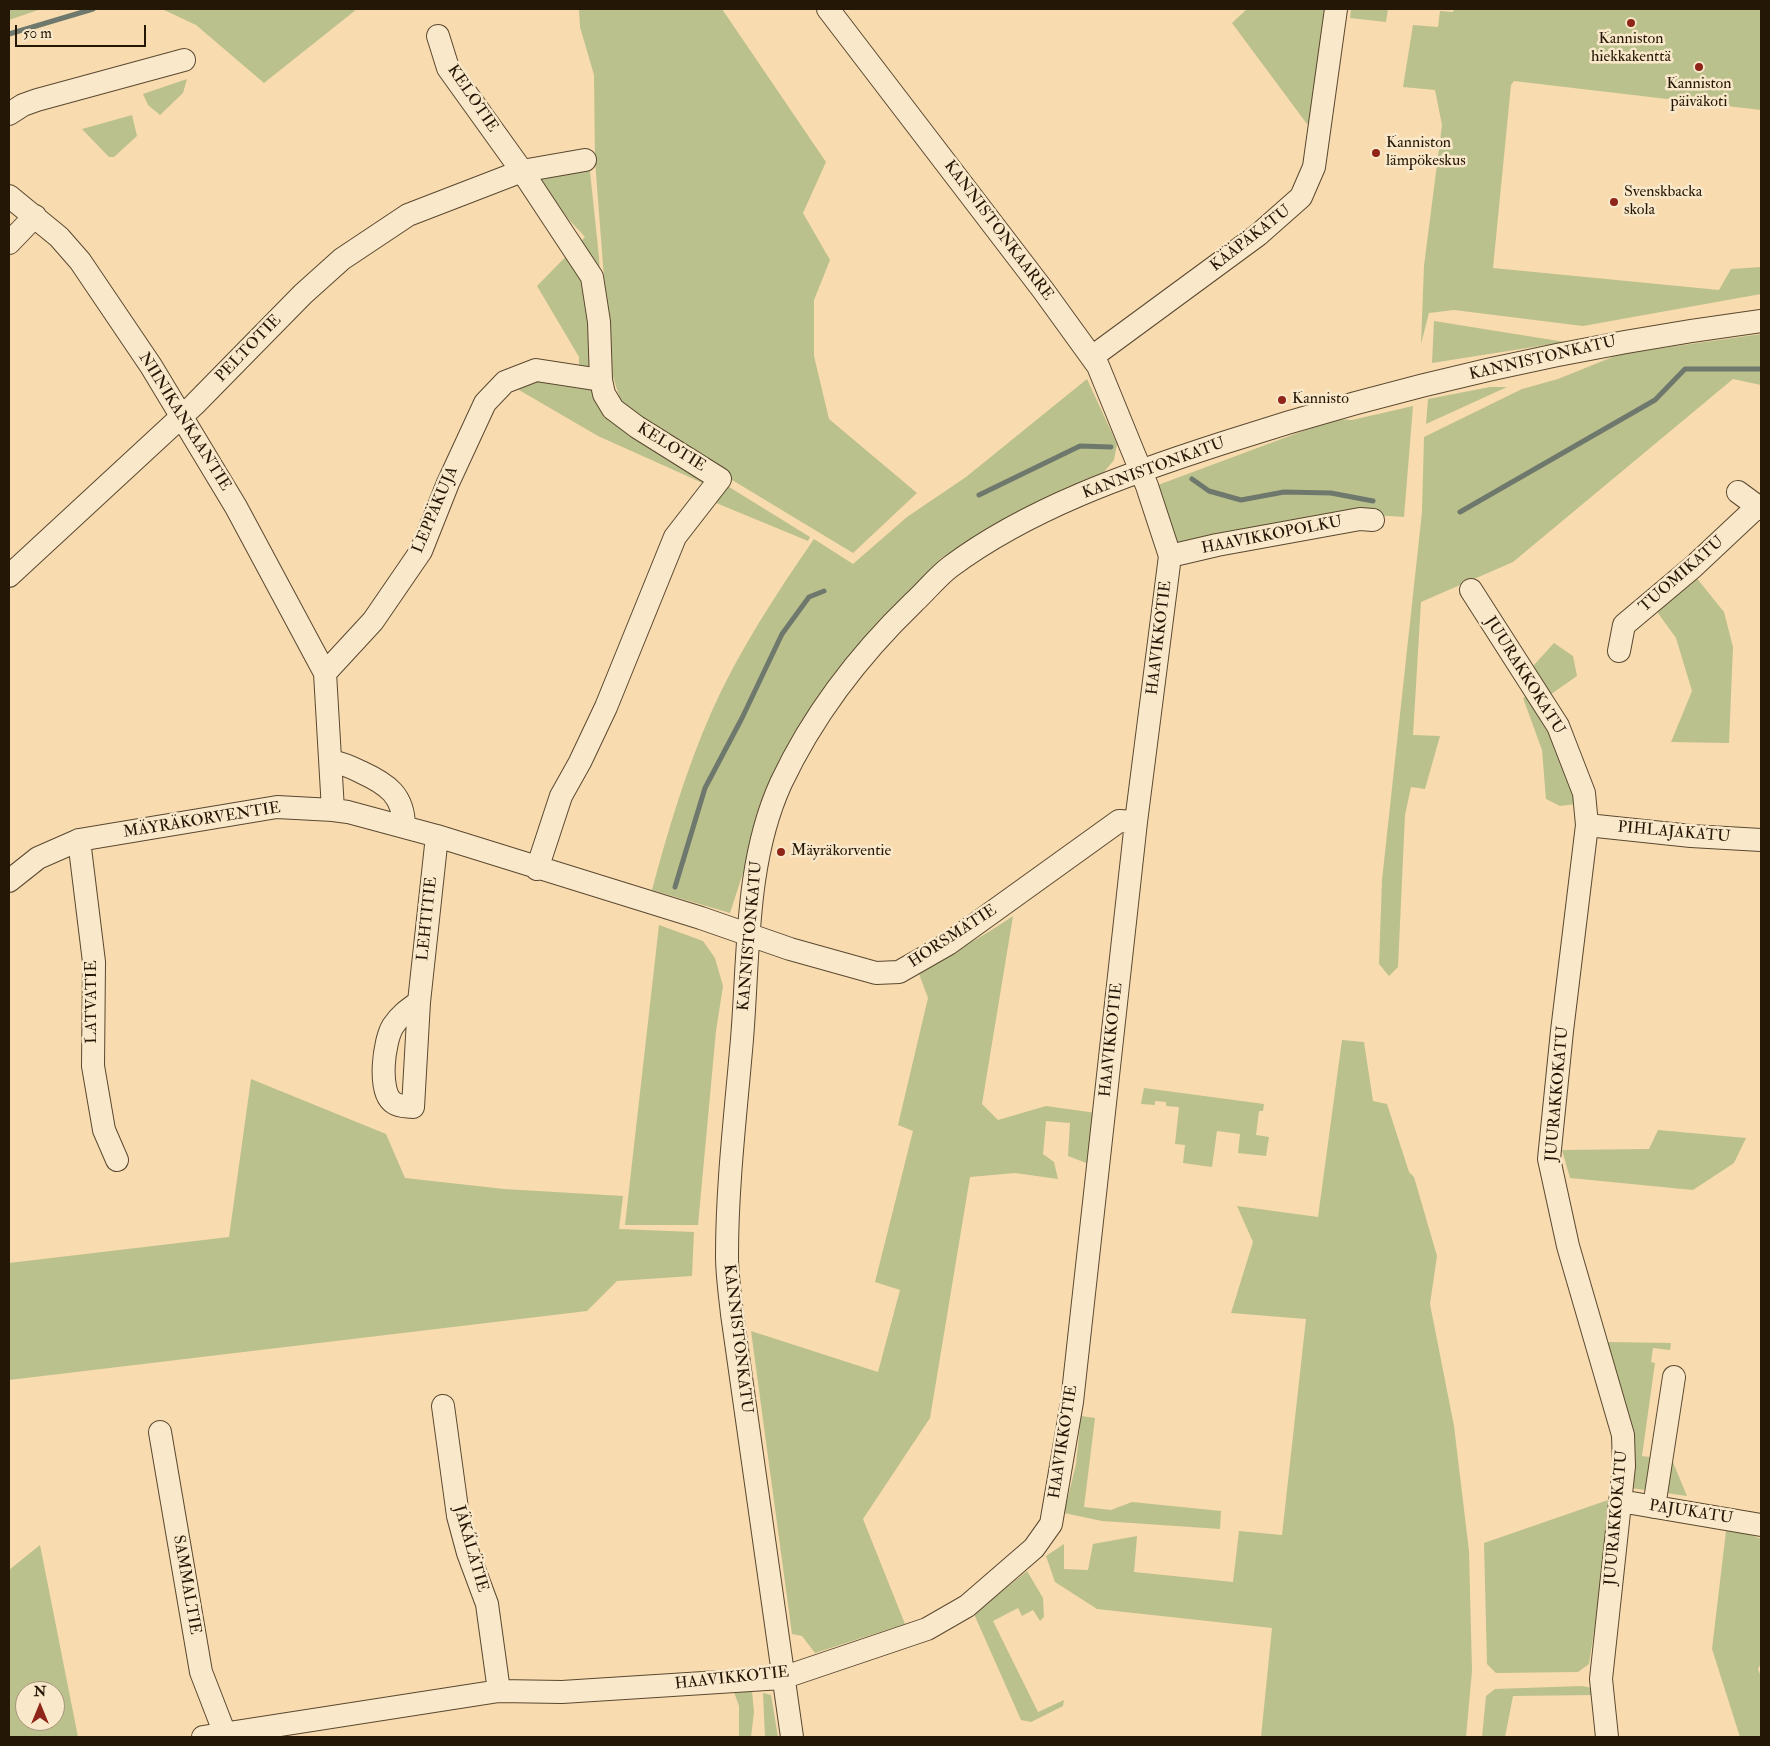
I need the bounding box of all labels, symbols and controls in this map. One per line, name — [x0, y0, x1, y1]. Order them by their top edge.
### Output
scale bar — [18, 15, 149, 47]
marker: Kanniston hiekkakenttä — [1625, 17, 1637, 29]
text: 50 m — [23, 24, 52, 43]
place label: Kanniston hiekkakenttä — [1591, 30, 1671, 68]
marker: Kanniston päiväkoti — [1693, 61, 1705, 73]
street label: KELOTIE — [442, 62, 502, 136]
place label: Kanniston päiväkoti — [1666, 75, 1732, 113]
place label: Kanniston lämpökeskus — [1386, 134, 1466, 172]
marker: Kanniston lämpökeskus — [1370, 147, 1382, 159]
street label: KANNISTONKAARRE — [939, 157, 1057, 305]
place label: Svenskbacka skola — [1624, 183, 1702, 221]
marker: Svenskbacka skola — [1608, 196, 1620, 208]
street label: KÄÄPÄKATU — [1207, 202, 1295, 276]
street label: PELTOTIE — [212, 311, 286, 387]
street label: KANNISTONKATU — [1468, 333, 1618, 385]
street label: NIINIKANKAANTIE — [134, 349, 234, 495]
place label: Kannisto — [1292, 390, 1349, 410]
marker: Kannisto — [1276, 394, 1288, 406]
street label: KELOTIE — [633, 419, 709, 477]
street label: KANNISTONKATU — [1080, 434, 1228, 504]
street label: LEPPÄKUJA — [409, 464, 463, 556]
street label: HAAVIKKOPOLKU — [1200, 513, 1344, 559]
street label: TUOMIKATU — [1636, 533, 1728, 617]
street label: HAAVIKKOTIE — [1143, 580, 1177, 696]
street label: JUURAKKOKATU — [1480, 613, 1568, 739]
street label: MÄYRÄKORVENTIE — [122, 799, 282, 843]
street label: PIHLAJAKATU — [1617, 818, 1731, 848]
place label: Mäyräkorventie — [791, 842, 891, 862]
marker: Mäyräkorventie — [775, 846, 787, 858]
street label: KANNISTONKATU — [735, 860, 767, 1012]
street label: LEHTITIE — [414, 876, 442, 962]
street label: HORSMATIE — [905, 901, 1001, 973]
street label: LATVATIE — [83, 960, 103, 1044]
street label: HAAVIKKOTIE — [1096, 982, 1128, 1098]
street label: JUURAKKOKATU — [1543, 1026, 1573, 1162]
street label: KANNISTONKATU — [718, 1263, 756, 1415]
street label: HAAVIKKOTIE — [1046, 1384, 1082, 1500]
street label: JUURAKKOKATU — [1602, 1450, 1632, 1586]
street label: PAJUKATU — [1648, 1497, 1734, 1529]
street label: JÄKÄLÄTIE — [448, 1503, 492, 1595]
street label: SAMMALTIE — [168, 1534, 204, 1636]
street label: HAAVIKKOTIE — [674, 1663, 790, 1695]
north arrow — [15, 1681, 65, 1731]
text: N — [34, 1683, 46, 1700]

